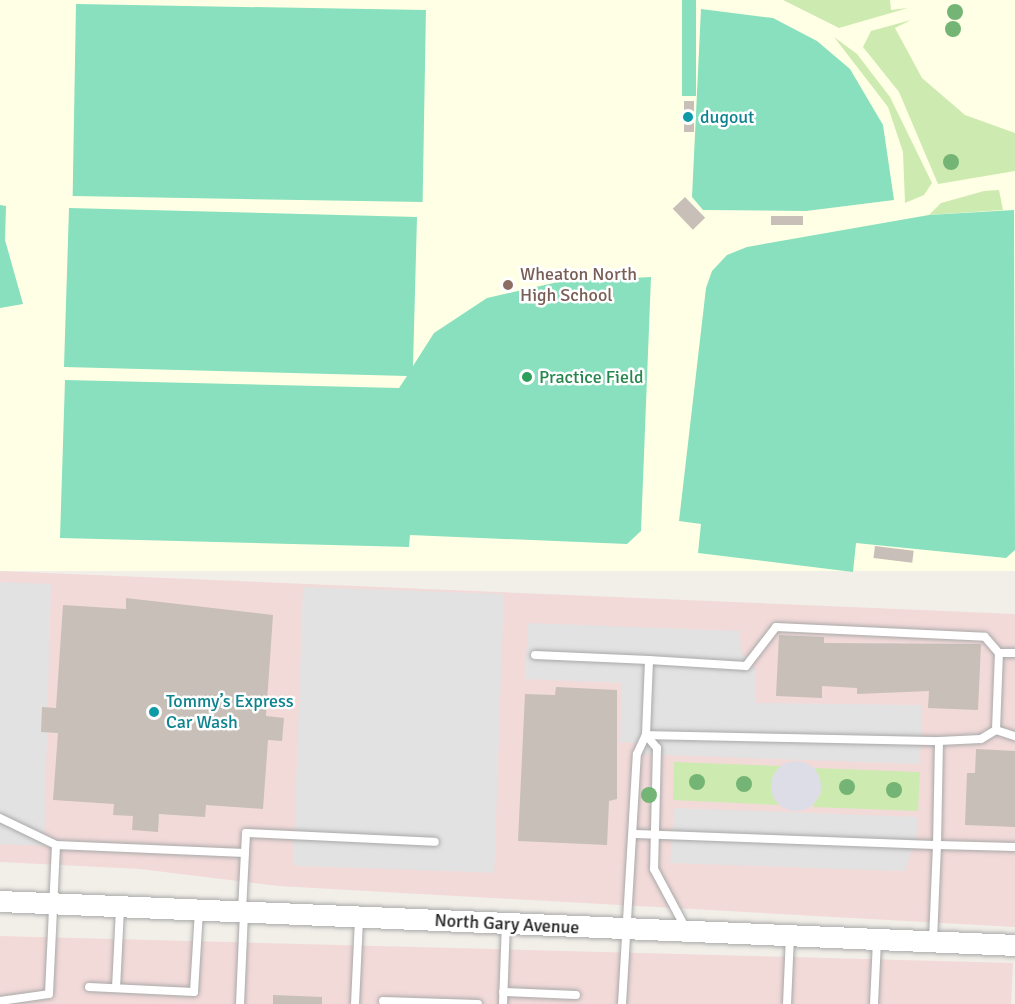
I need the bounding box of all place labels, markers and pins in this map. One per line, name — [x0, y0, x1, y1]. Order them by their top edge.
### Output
place label: dugout — [700, 106, 754, 128]
marker: dugout — [681, 110, 695, 124]
place label: Wheaton North High School — [520, 264, 637, 306]
marker: Wheaton North High School — [501, 278, 515, 292]
place label: Practice Field — [539, 366, 644, 388]
marker: Practice Field — [520, 370, 534, 384]
place label: Tommy’s Express Car Wash — [166, 691, 294, 734]
marker: Tommy’s Express Car Wash — [147, 705, 161, 719]

